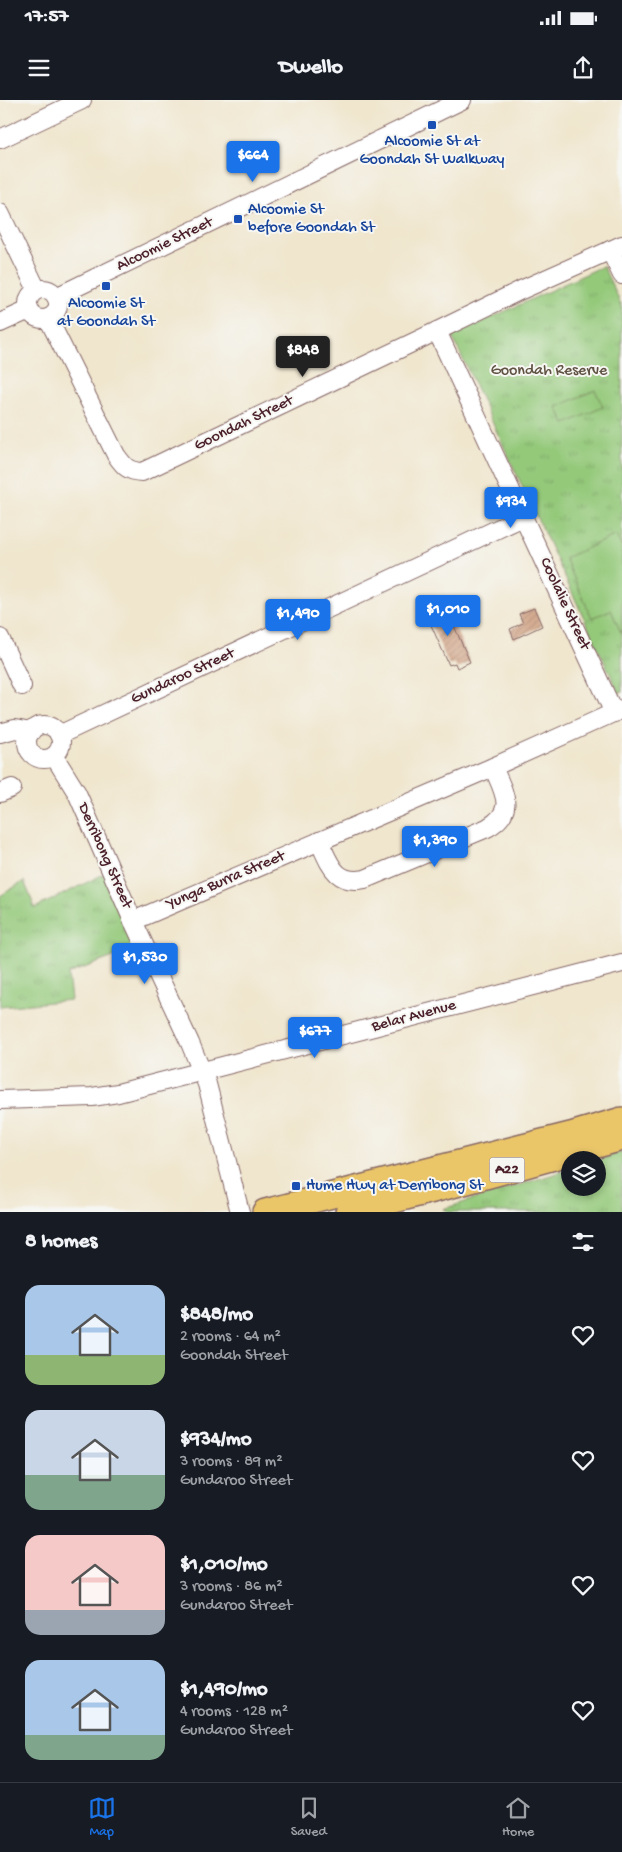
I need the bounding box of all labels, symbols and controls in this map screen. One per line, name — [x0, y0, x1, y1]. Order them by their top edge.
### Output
text: 17:57 — [25, 6, 68, 29]
icon: menu — [25, 54, 53, 82]
icon: share — [569, 54, 597, 82]
text: Dwello — [279, 55, 343, 81]
marker: Alcoomie St at Goondah St Walkway — [426, 119, 438, 131]
place label: Alcoomie St at Goondah St Walkway — [360, 133, 505, 170]
pin: $664 — [223, 141, 283, 183]
text: $664 — [238, 147, 268, 166]
place label: Alcoomie St before Goondah St — [248, 201, 376, 238]
street label: Alcoomie Street — [114, 213, 217, 276]
marker: Alcoomie St before Goondah St — [232, 213, 244, 225]
marker: Alcoomie St at Goondah St — [100, 280, 112, 292]
place label: Alcoomie St at Goondah St — [57, 295, 157, 332]
pin: $848 — [273, 336, 333, 378]
text: $848 — [287, 342, 319, 361]
park label: Goondah Reserve — [491, 362, 608, 381]
street label: Goondah Street — [191, 391, 298, 456]
pin: $934 — [481, 486, 541, 529]
text: $934 — [495, 493, 527, 512]
street label: Coolalie Street — [534, 555, 594, 654]
pin: $1,010 — [407, 594, 489, 637]
pin: $1,490 — [257, 598, 339, 641]
text: $1,010 — [426, 601, 470, 620]
text: $1,490 — [276, 605, 320, 624]
street label: Gundaroo Street — [128, 644, 239, 709]
street label: Derribong Street — [72, 799, 136, 913]
pin: $1,390 — [394, 826, 476, 868]
text: $1,390 — [413, 832, 457, 851]
street label: Yunga Burra Street — [162, 847, 289, 915]
pin: $1,530 — [104, 942, 186, 985]
text: $1,530 — [123, 949, 167, 968]
street label: Belar Avenue — [369, 996, 459, 1038]
pin: $677 — [285, 1016, 345, 1059]
text: $677 — [299, 1023, 331, 1042]
map controls — [561, 1151, 606, 1196]
button: layers — [561, 1151, 606, 1196]
road number: A22 — [490, 1158, 524, 1182]
place label: Hume Hwy at Derribong St — [306, 1177, 485, 1196]
marker: Hume Hwy at Derribong St — [290, 1180, 302, 1192]
icon: filters — [569, 1228, 597, 1256]
text: 8 homes — [25, 1230, 97, 1255]
text: $848/mo — [180, 1303, 253, 1328]
icon: home — [65, 1305, 125, 1365]
icon: heart — [569, 1321, 597, 1349]
text: 2 rooms · 64 m² — [180, 1328, 281, 1347]
text: Goondah Street — [180, 1347, 288, 1366]
text: $934/mo — [180, 1428, 252, 1453]
icon: home — [65, 1430, 125, 1490]
icon: heart — [569, 1446, 597, 1474]
text: 3 rooms · 89 m² — [180, 1453, 282, 1472]
text: Gundaroo Street — [180, 1472, 292, 1491]
text: $1,010/mo — [180, 1553, 268, 1578]
icon: home — [65, 1555, 125, 1615]
icon: heart — [569, 1571, 597, 1599]
text: 3 rooms · 86 m² — [180, 1578, 283, 1597]
text: Gundaroo Street — [180, 1597, 292, 1616]
text: $1,490/mo — [180, 1678, 268, 1703]
icon: home — [65, 1680, 125, 1740]
icon: heart — [569, 1696, 597, 1724]
text: 4 rooms · 128 m² — [180, 1703, 288, 1722]
text: Gundaroo Street — [180, 1722, 292, 1741]
tab: Map — [88, 1794, 116, 1841]
tab: Saved — [291, 1794, 327, 1841]
tab: Home — [502, 1794, 534, 1841]

